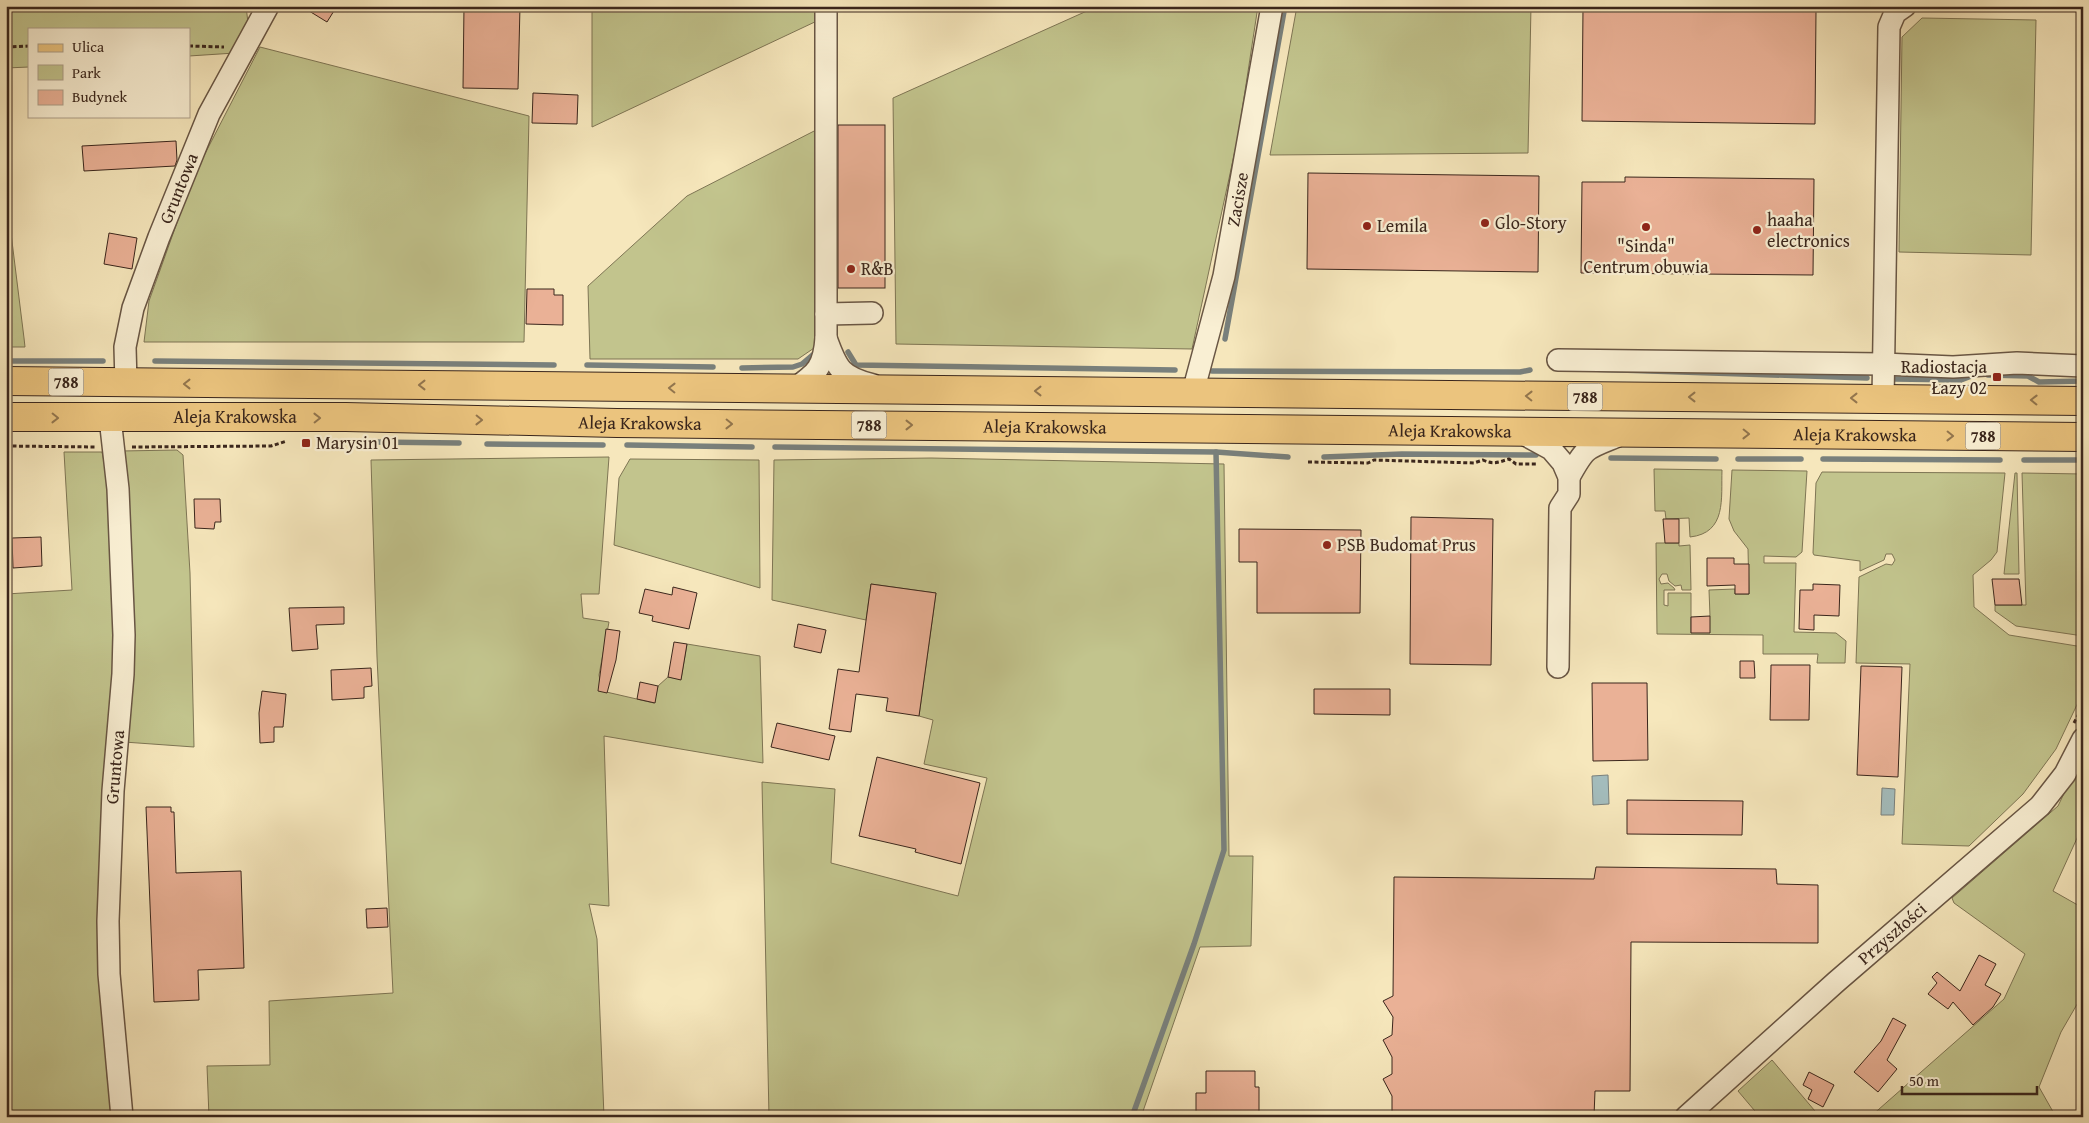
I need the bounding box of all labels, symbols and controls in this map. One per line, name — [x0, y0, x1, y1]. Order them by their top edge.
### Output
legend — [28, 28, 190, 118]
text: Ulica — [72, 36, 104, 57]
text: Park — [72, 62, 101, 83]
text: Budynek — [72, 86, 128, 107]
street label: Gruntowa — [152, 148, 205, 228]
street label: Zacisze — [1219, 170, 1255, 228]
place label: haaha electronics — [1767, 206, 1850, 254]
place label: Glo-Story — [1495, 209, 1567, 236]
place label: Lemila — [1377, 212, 1428, 239]
marker: Glo-Story — [1479, 217, 1491, 229]
marker: Lemila — [1361, 220, 1373, 232]
marker: "Sinda" Centrum obuwia — [1640, 221, 1652, 233]
marker: haaha electronics — [1751, 224, 1763, 236]
place label: "Sinda" Centrum obuwia — [1583, 232, 1709, 280]
place label: R&B — [861, 255, 894, 282]
marker: R&B — [845, 263, 857, 275]
place label: Radiostacja Łazy 02 — [1901, 353, 1987, 401]
road number: 788 — [48, 368, 84, 396]
marker: Radiostacja Łazy 02 — [1991, 371, 2003, 383]
one-way arrow — [182, 379, 190, 389]
one-way arrow — [418, 380, 426, 391]
one-way arrow — [668, 383, 676, 393]
road number: 788 — [1568, 384, 1602, 411]
one-way arrow — [1033, 386, 1041, 396]
one-way arrow — [1525, 391, 1532, 401]
one-way arrow — [1687, 392, 1695, 402]
one-way arrow — [1850, 393, 1858, 404]
one-way arrow — [2030, 395, 2038, 405]
street label: Aleja Krakowska — [173, 403, 297, 430]
street label: Aleja Krakowska — [578, 408, 702, 437]
road number: 788 — [852, 412, 886, 438]
street label: Aleja Krakowska — [983, 412, 1107, 441]
one-way arrow — [52, 413, 59, 423]
one-way arrow — [313, 413, 321, 423]
one-way arrow — [476, 415, 483, 425]
street label: Aleja Krakowska — [1388, 416, 1512, 445]
one-way arrow — [726, 419, 733, 429]
one-way arrow — [906, 420, 913, 430]
street label: Aleja Krakowska — [1793, 420, 1917, 448]
road number: 788 — [1966, 422, 2000, 450]
one-way arrow — [1742, 428, 1750, 439]
place label: Marysin 01 — [316, 429, 399, 456]
one-way arrow — [1946, 431, 1954, 441]
marker: Marysin 01 — [300, 437, 312, 449]
place label: PSB Budomat Prus — [1337, 531, 1476, 558]
marker: PSB Budomat Prus — [1321, 539, 1333, 551]
street label: Gruntowa — [98, 728, 131, 805]
street label: Przyszłości — [1851, 896, 1932, 971]
scale bar — [1902, 1063, 2036, 1095]
text: 50 m — [1909, 1070, 1940, 1091]

